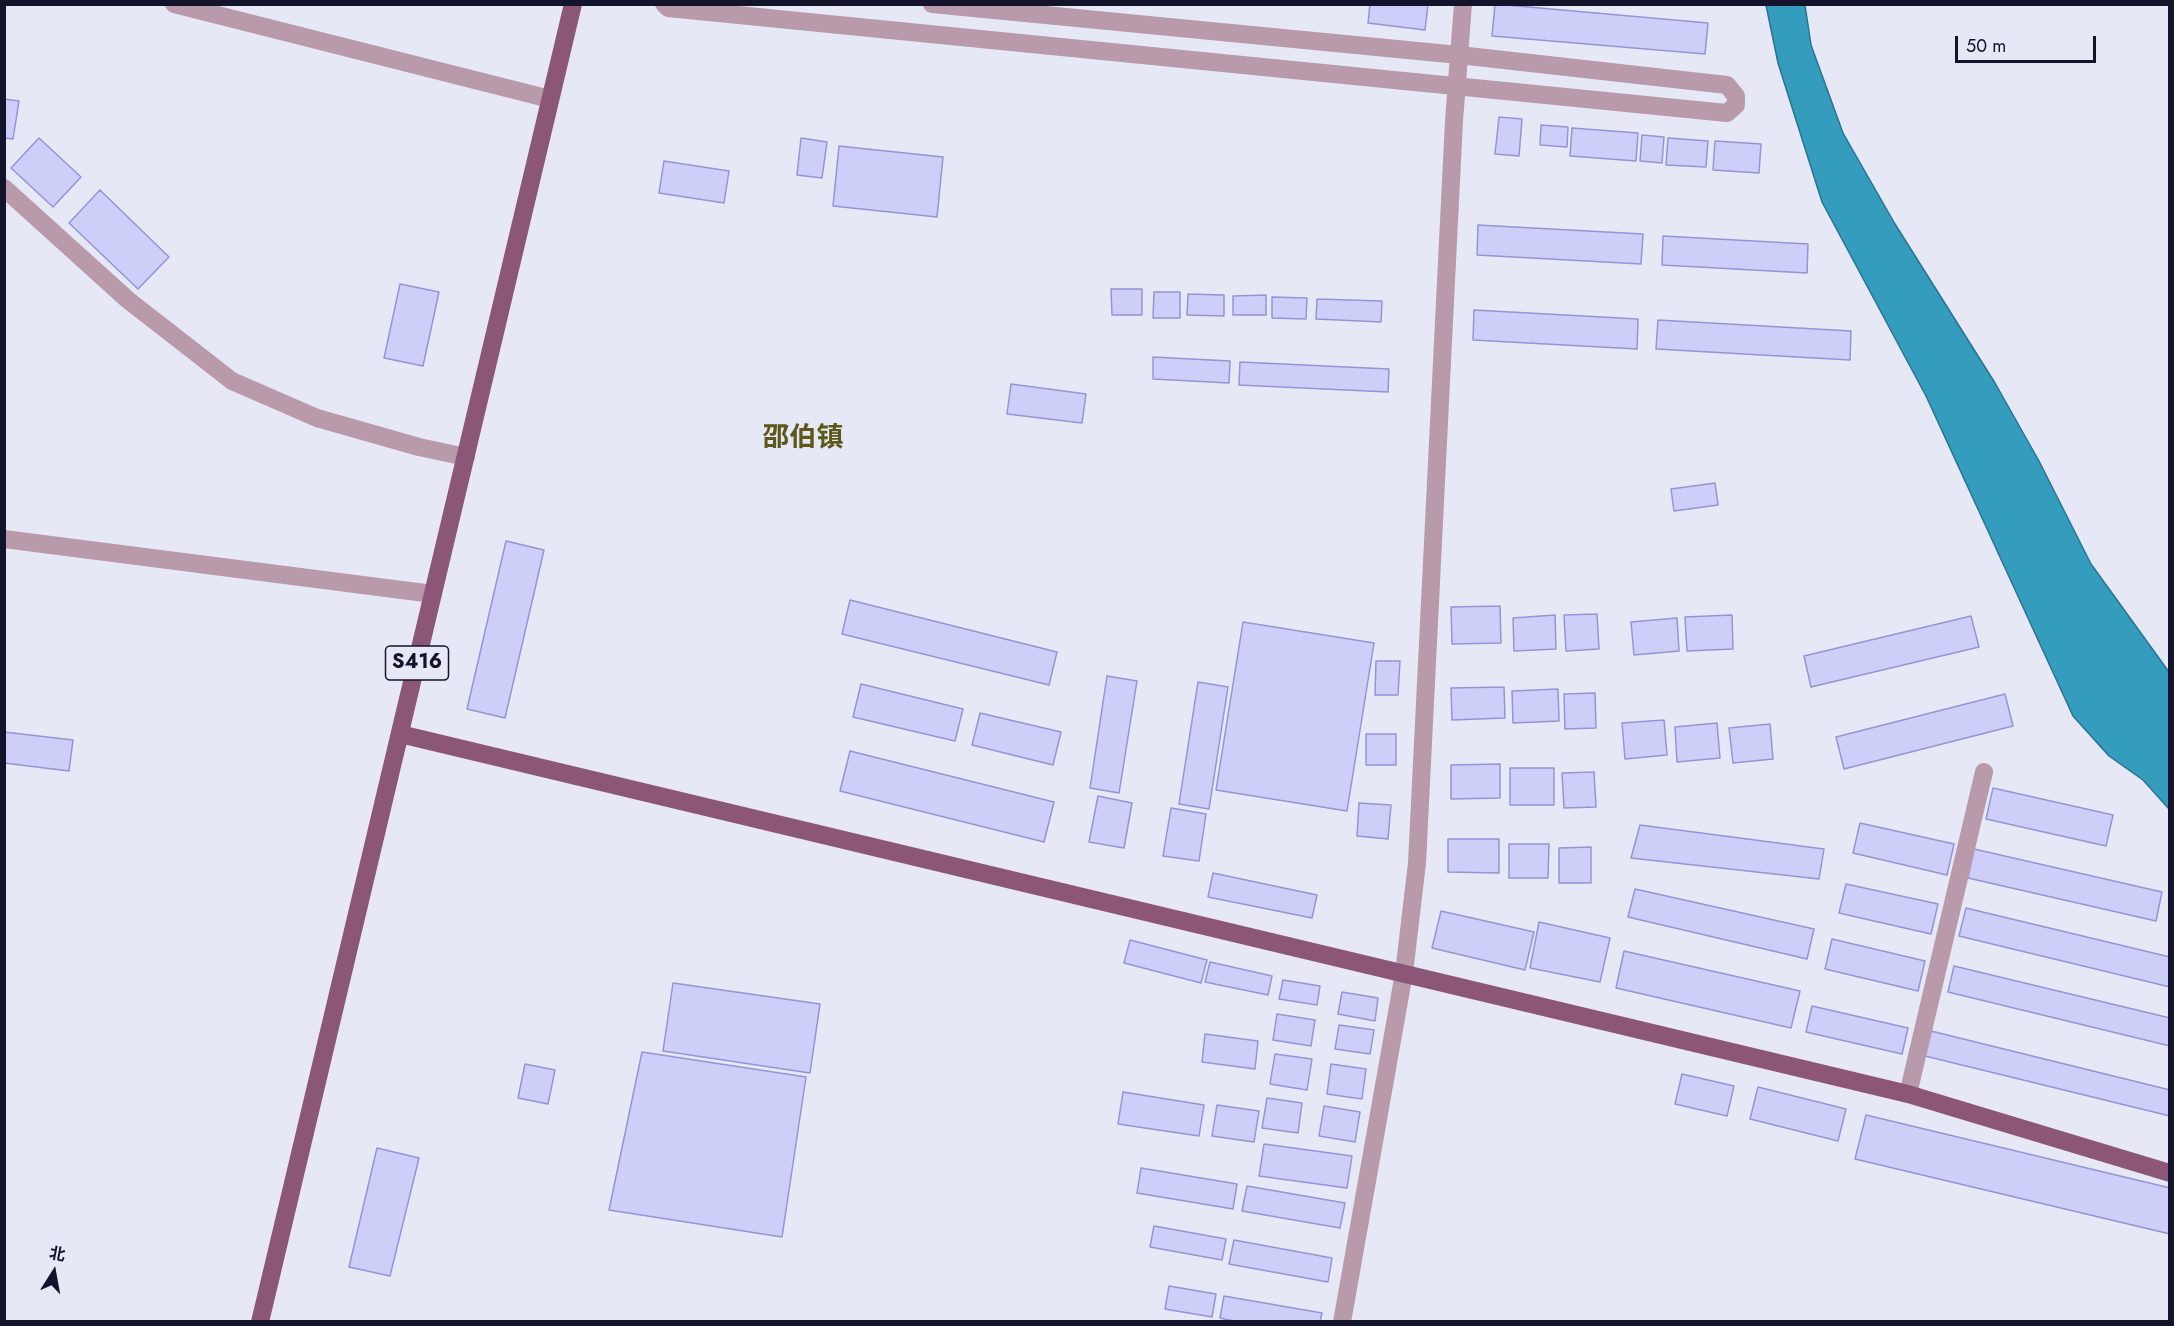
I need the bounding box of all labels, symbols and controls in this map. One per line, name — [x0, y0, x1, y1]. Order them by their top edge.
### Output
scale bar — [1958, 24, 2099, 62]
text: 50 m — [1966, 33, 2006, 59]
district label: 邵伯镇 — [763, 423, 843, 455]
road number: S416 — [386, 646, 448, 680]
text: 北 — [47, 1241, 68, 1267]
north arrow — [24, 1242, 84, 1302]

